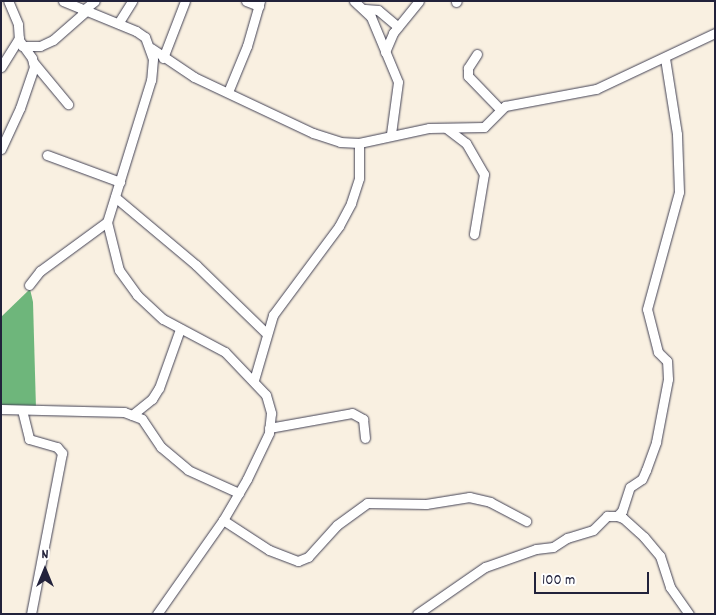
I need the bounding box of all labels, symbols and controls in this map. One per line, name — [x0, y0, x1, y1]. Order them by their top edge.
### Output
north arrow — [20, 545, 70, 595]
text: N — [42, 545, 48, 565]
scale bar — [536, 562, 651, 594]
text: 100 m — [542, 570, 575, 592]

